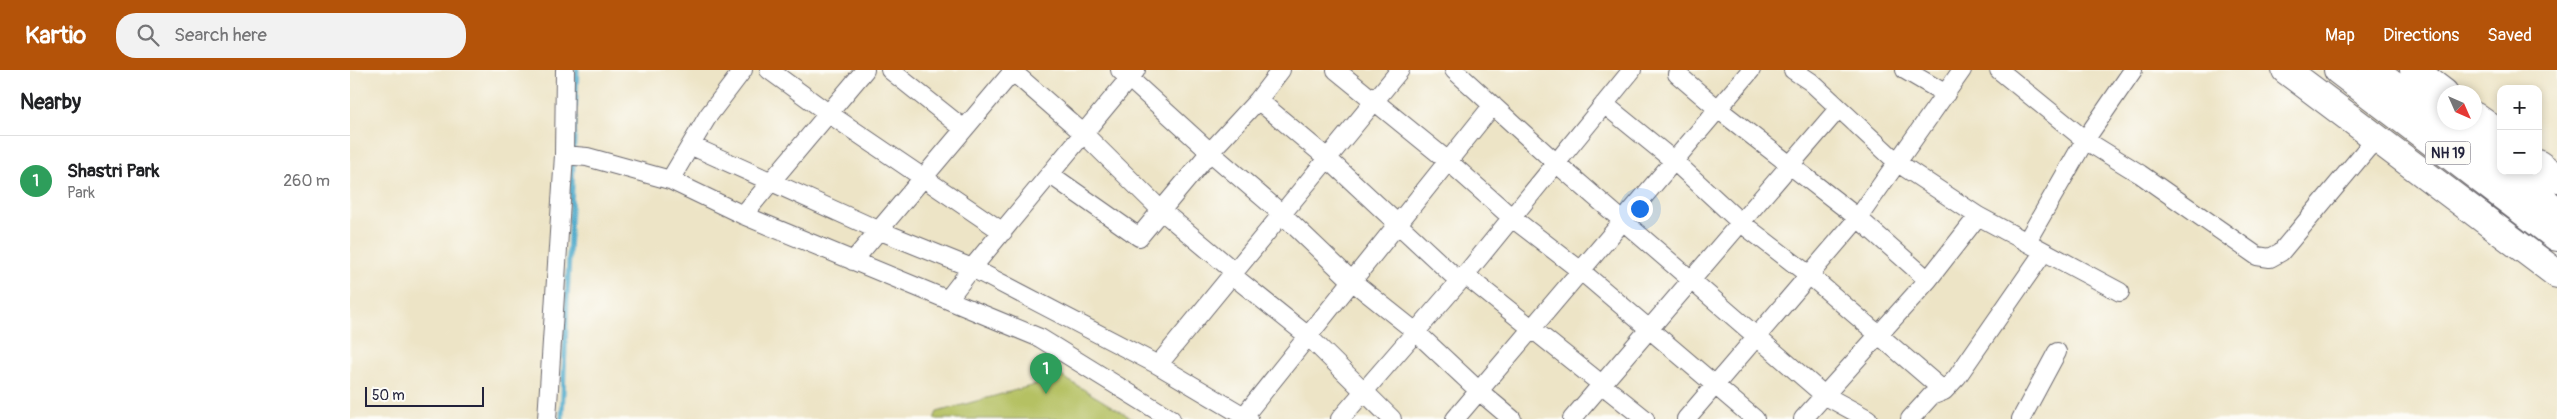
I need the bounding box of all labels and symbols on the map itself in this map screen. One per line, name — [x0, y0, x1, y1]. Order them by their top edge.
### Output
north arrow — [2437, 85, 2482, 130]
road number: NH 19 — [2426, 142, 2470, 165]
your location — [1627, 196, 1653, 222]
pin: 1 — [1030, 353, 1062, 394]
scale bar — [365, 384, 484, 407]

